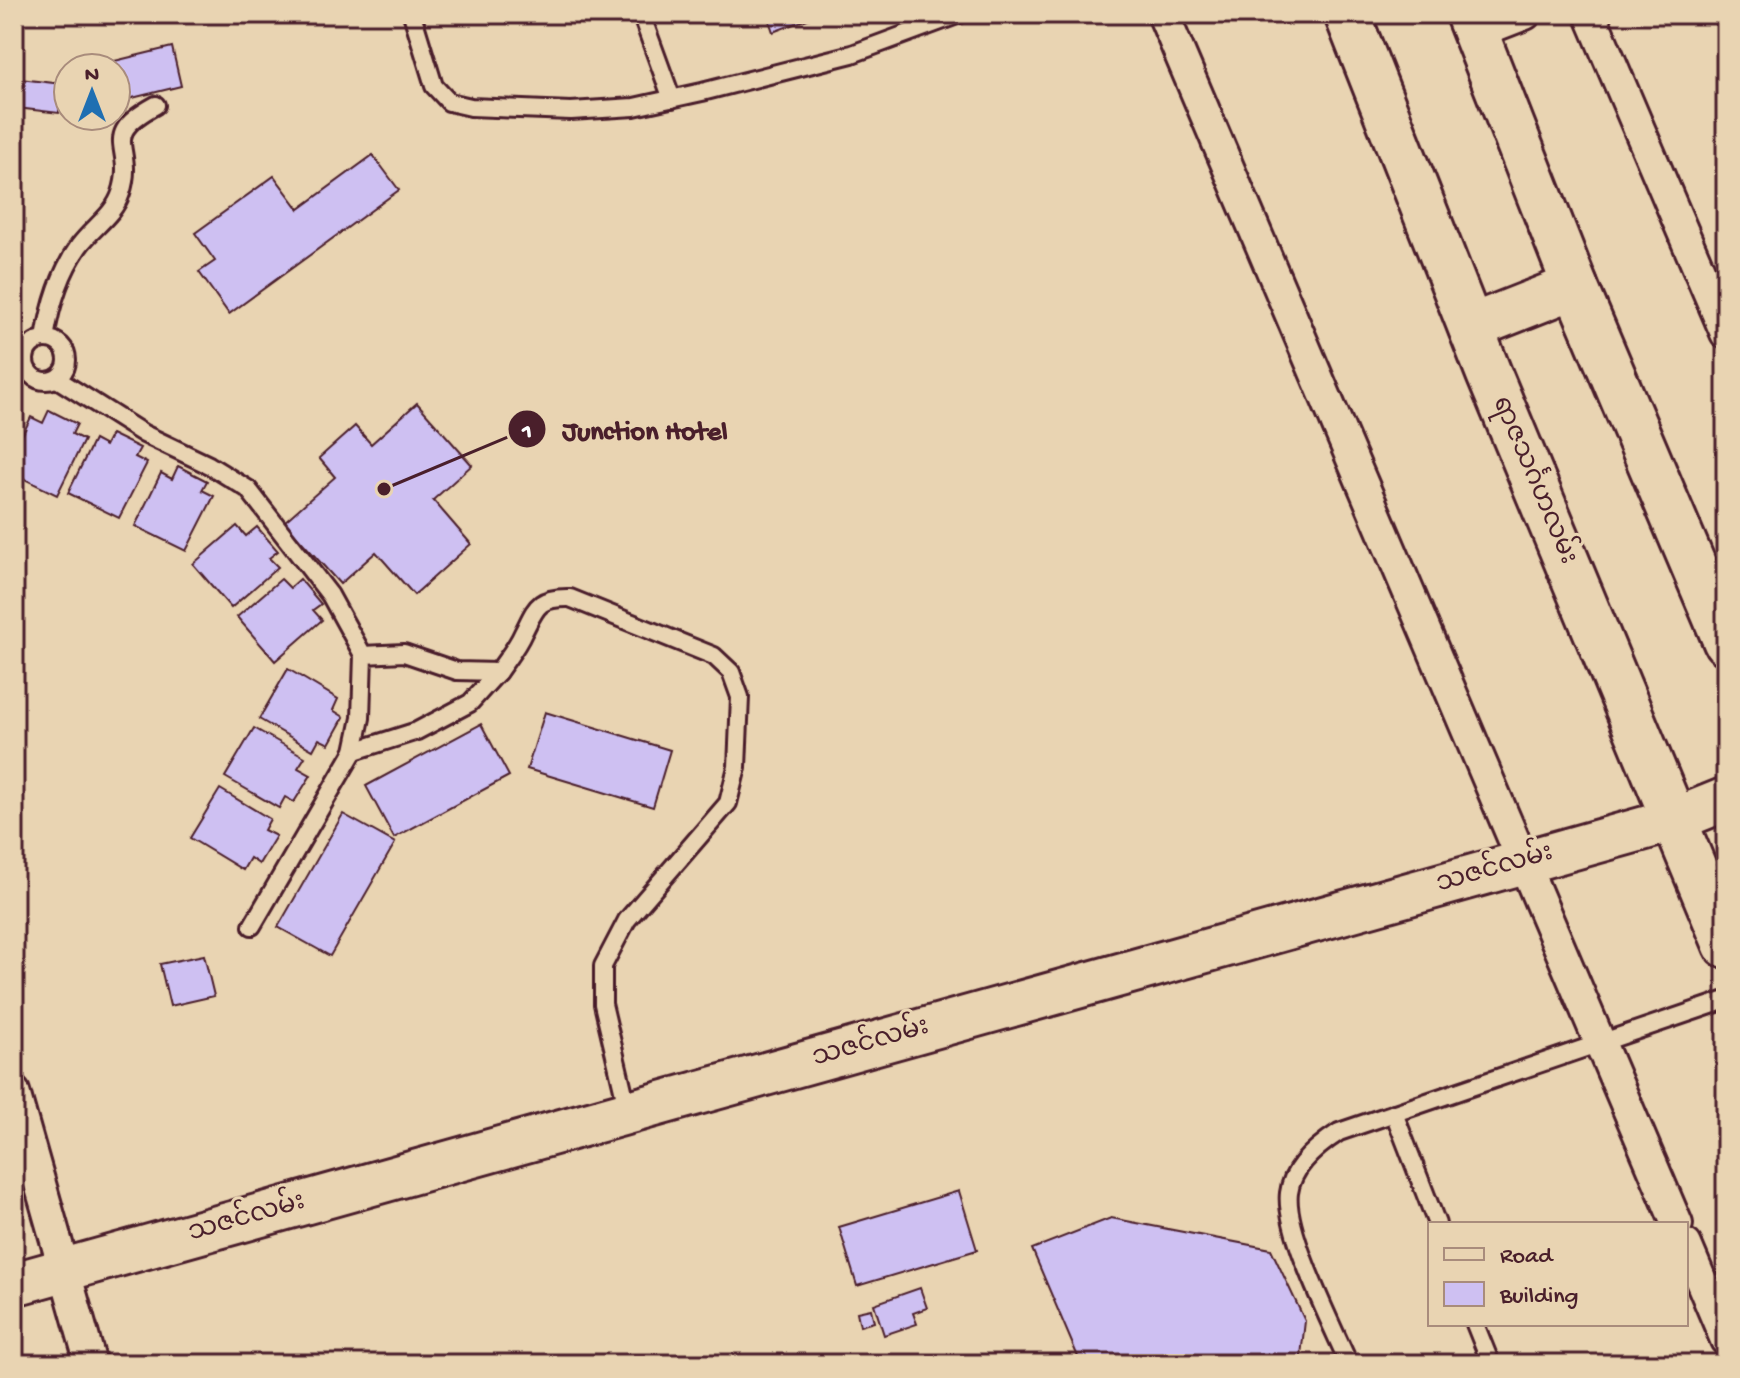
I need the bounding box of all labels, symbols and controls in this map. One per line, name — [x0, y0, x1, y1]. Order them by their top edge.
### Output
north arrow — [52, 52, 132, 132]
text: N — [85, 63, 99, 89]
street label: ရာဇသင်္ဂဟလမ်း — [1483, 390, 1588, 570]
callout: Junction Hotel — [507, 403, 744, 455]
text: Junction Hotel — [561, 417, 728, 450]
text: 1 — [521, 418, 532, 447]
street label: သဇင်လမ်း — [1431, 833, 1557, 901]
street label: သဇင်လမ်း — [807, 1007, 933, 1075]
street label: သဇင်လမ်း — [183, 1182, 309, 1250]
legend — [1428, 1222, 1688, 1326]
text: Road — [1500, 1243, 1554, 1272]
text: Building — [1499, 1283, 1578, 1312]

